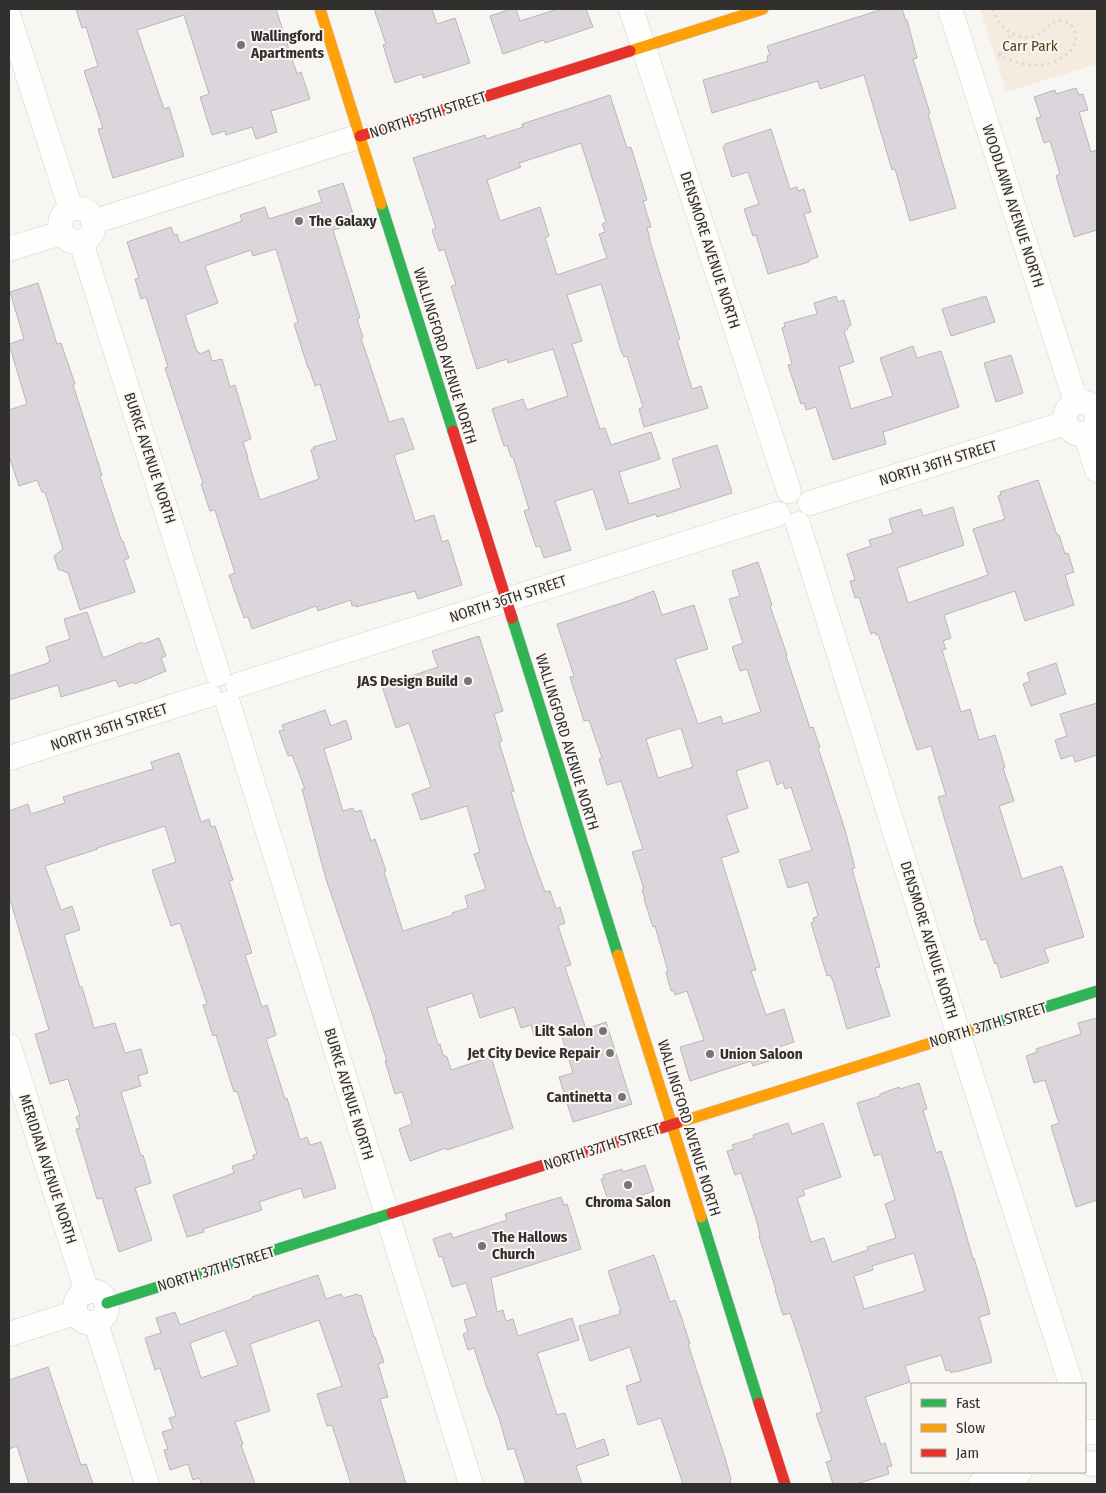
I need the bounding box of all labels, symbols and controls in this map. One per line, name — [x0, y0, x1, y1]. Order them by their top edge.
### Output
place label: Wallingford Apartments — [250, 27, 325, 62]
park label: Carr Park — [1002, 37, 1058, 55]
marker: Wallingford Apartments — [235, 39, 247, 51]
street label: NORTH 35TH STREET — [367, 88, 489, 142]
street label: WOODLAWN AVENUE NORTH — [978, 122, 1048, 290]
street label: DENSMORE AVENUE NORTH — [676, 169, 744, 331]
place label: The Galaxy — [309, 212, 378, 230]
marker: The Galaxy — [293, 215, 305, 227]
street label: WALLINGFORD AVENUE NORTH — [410, 266, 480, 446]
street label: BURKE AVENUE NORTH — [120, 390, 180, 526]
street label: NORTH 36TH STREET — [877, 437, 999, 489]
street label: NORTH 36TH STREET — [447, 572, 569, 626]
street label: WALLINGFORD AVENUE NORTH — [532, 652, 602, 832]
place label: JAS Design Build — [356, 672, 458, 690]
marker: JAS Design Build — [462, 675, 474, 687]
street label: NORTH 36TH STREET — [48, 700, 170, 754]
street label: DENSMORE AVENUE NORTH — [896, 859, 962, 1021]
street label: NORTH 37TH STREET — [927, 999, 1049, 1051]
place label: Lilt Salon — [535, 1022, 593, 1040]
marker: Lilt Salon — [597, 1025, 609, 1037]
street label: BURKE AVENUE NORTH — [320, 1026, 378, 1162]
street label: WALLINGFORD AVENUE NORTH — [654, 1038, 724, 1218]
place label: Jet City Device Repair — [466, 1044, 601, 1062]
place label: Union Saloon — [720, 1045, 803, 1063]
marker: Jet City Device Repair — [604, 1047, 616, 1059]
marker: Union Saloon — [704, 1048, 716, 1060]
place label: Cantinetta — [546, 1088, 613, 1106]
marker: Cantinetta — [616, 1091, 628, 1103]
street label: MERIDIAN AVENUE NORTH — [15, 1092, 81, 1246]
street label: NORTH 37TH STREET — [541, 1120, 663, 1174]
marker: Chroma Salon — [622, 1179, 634, 1191]
place label: Chroma Salon — [585, 1193, 671, 1211]
place label: The Hallows Church — [492, 1228, 568, 1263]
marker: The Hallows Church — [476, 1240, 488, 1252]
street label: NORTH 37TH STREET — [155, 1243, 277, 1295]
legend — [911, 1383, 1086, 1473]
text: Fast — [956, 1394, 980, 1412]
text: Slow — [956, 1419, 985, 1437]
text: Jam — [956, 1444, 979, 1462]

